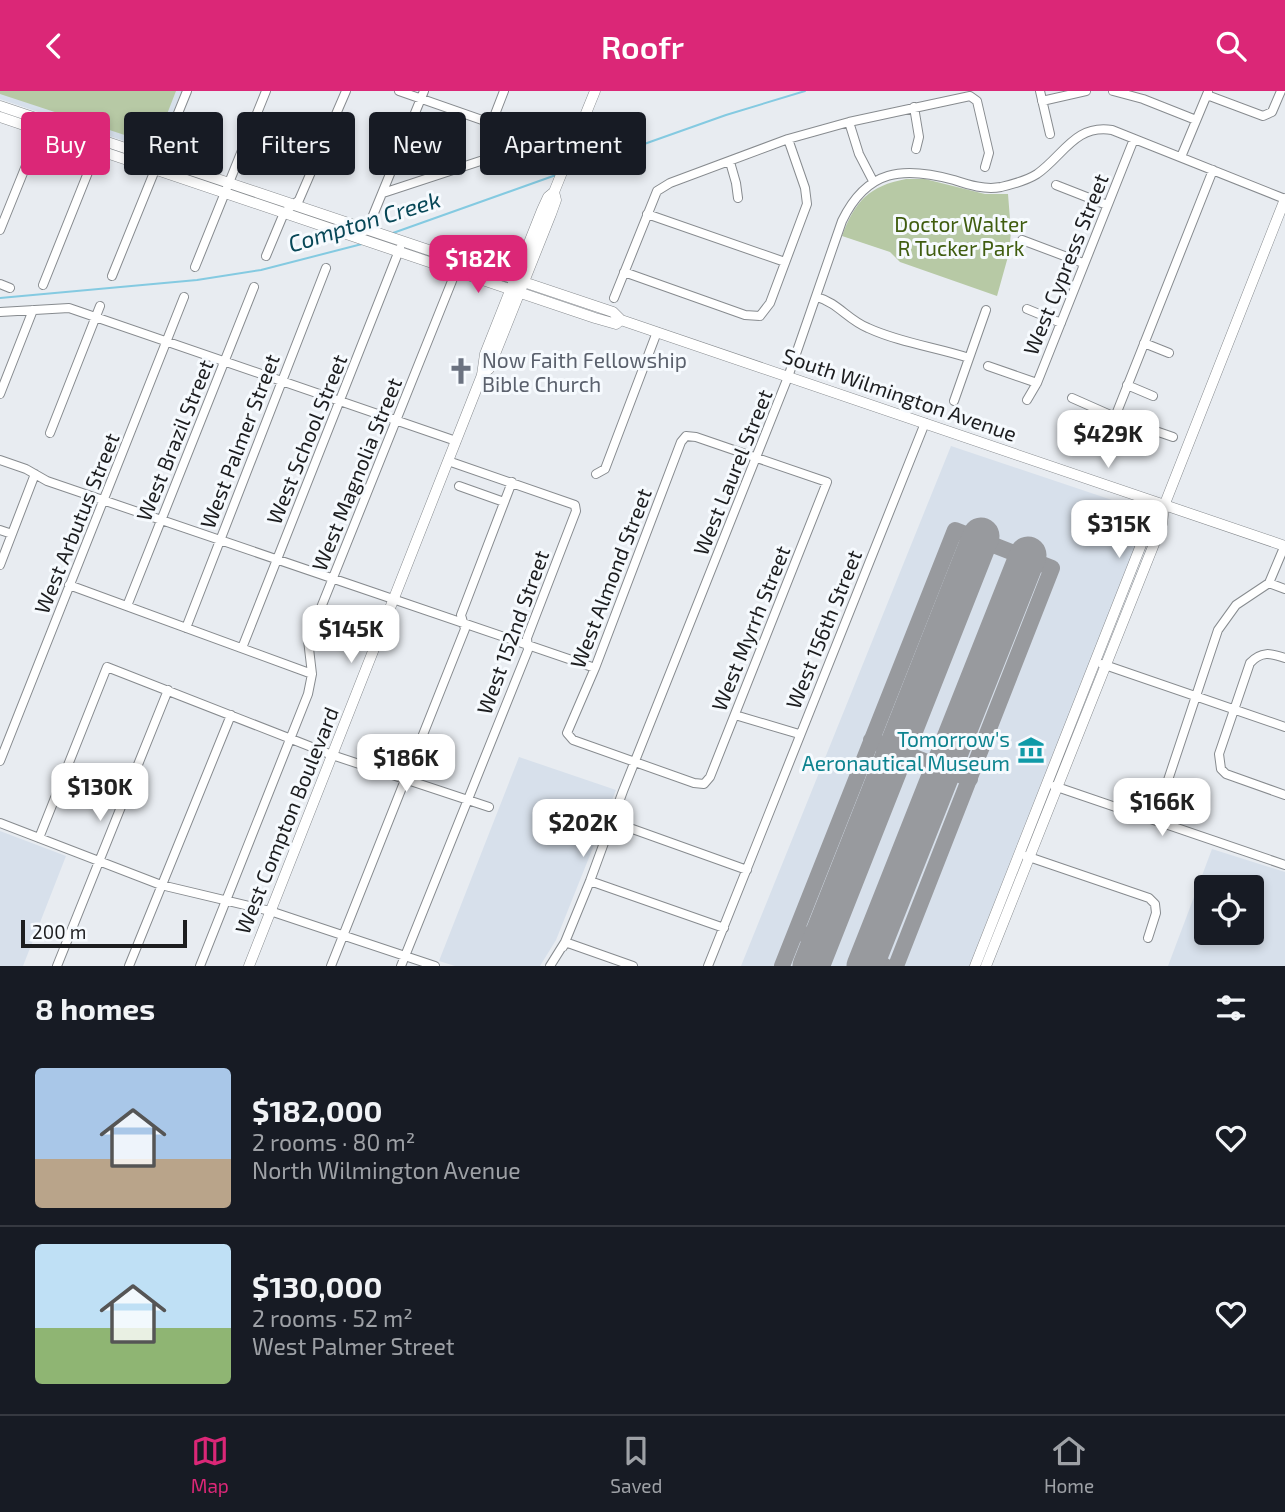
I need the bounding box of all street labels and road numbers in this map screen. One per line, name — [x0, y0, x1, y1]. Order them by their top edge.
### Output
street label: West Cypress Street — [1017, 170, 1113, 358]
street label: South Wilmington Avenue — [780, 342, 1020, 446]
street label: West Palmer Street — [194, 350, 284, 532]
street label: West School Street — [261, 350, 351, 528]
street label: West Brazil Street — [130, 356, 218, 524]
street label: West Magnolia Street — [306, 374, 406, 574]
street label: West Laurel Street — [687, 385, 777, 559]
street label: West Arbutus Street — [28, 429, 124, 617]
street label: West Almond Street — [564, 485, 656, 671]
street label: West Myrrh Street — [705, 542, 795, 714]
street label: West 156th Street — [780, 546, 866, 712]
street label: West 152nd Street — [471, 547, 553, 717]
street label: West Compton Boulevard — [229, 703, 343, 937]

